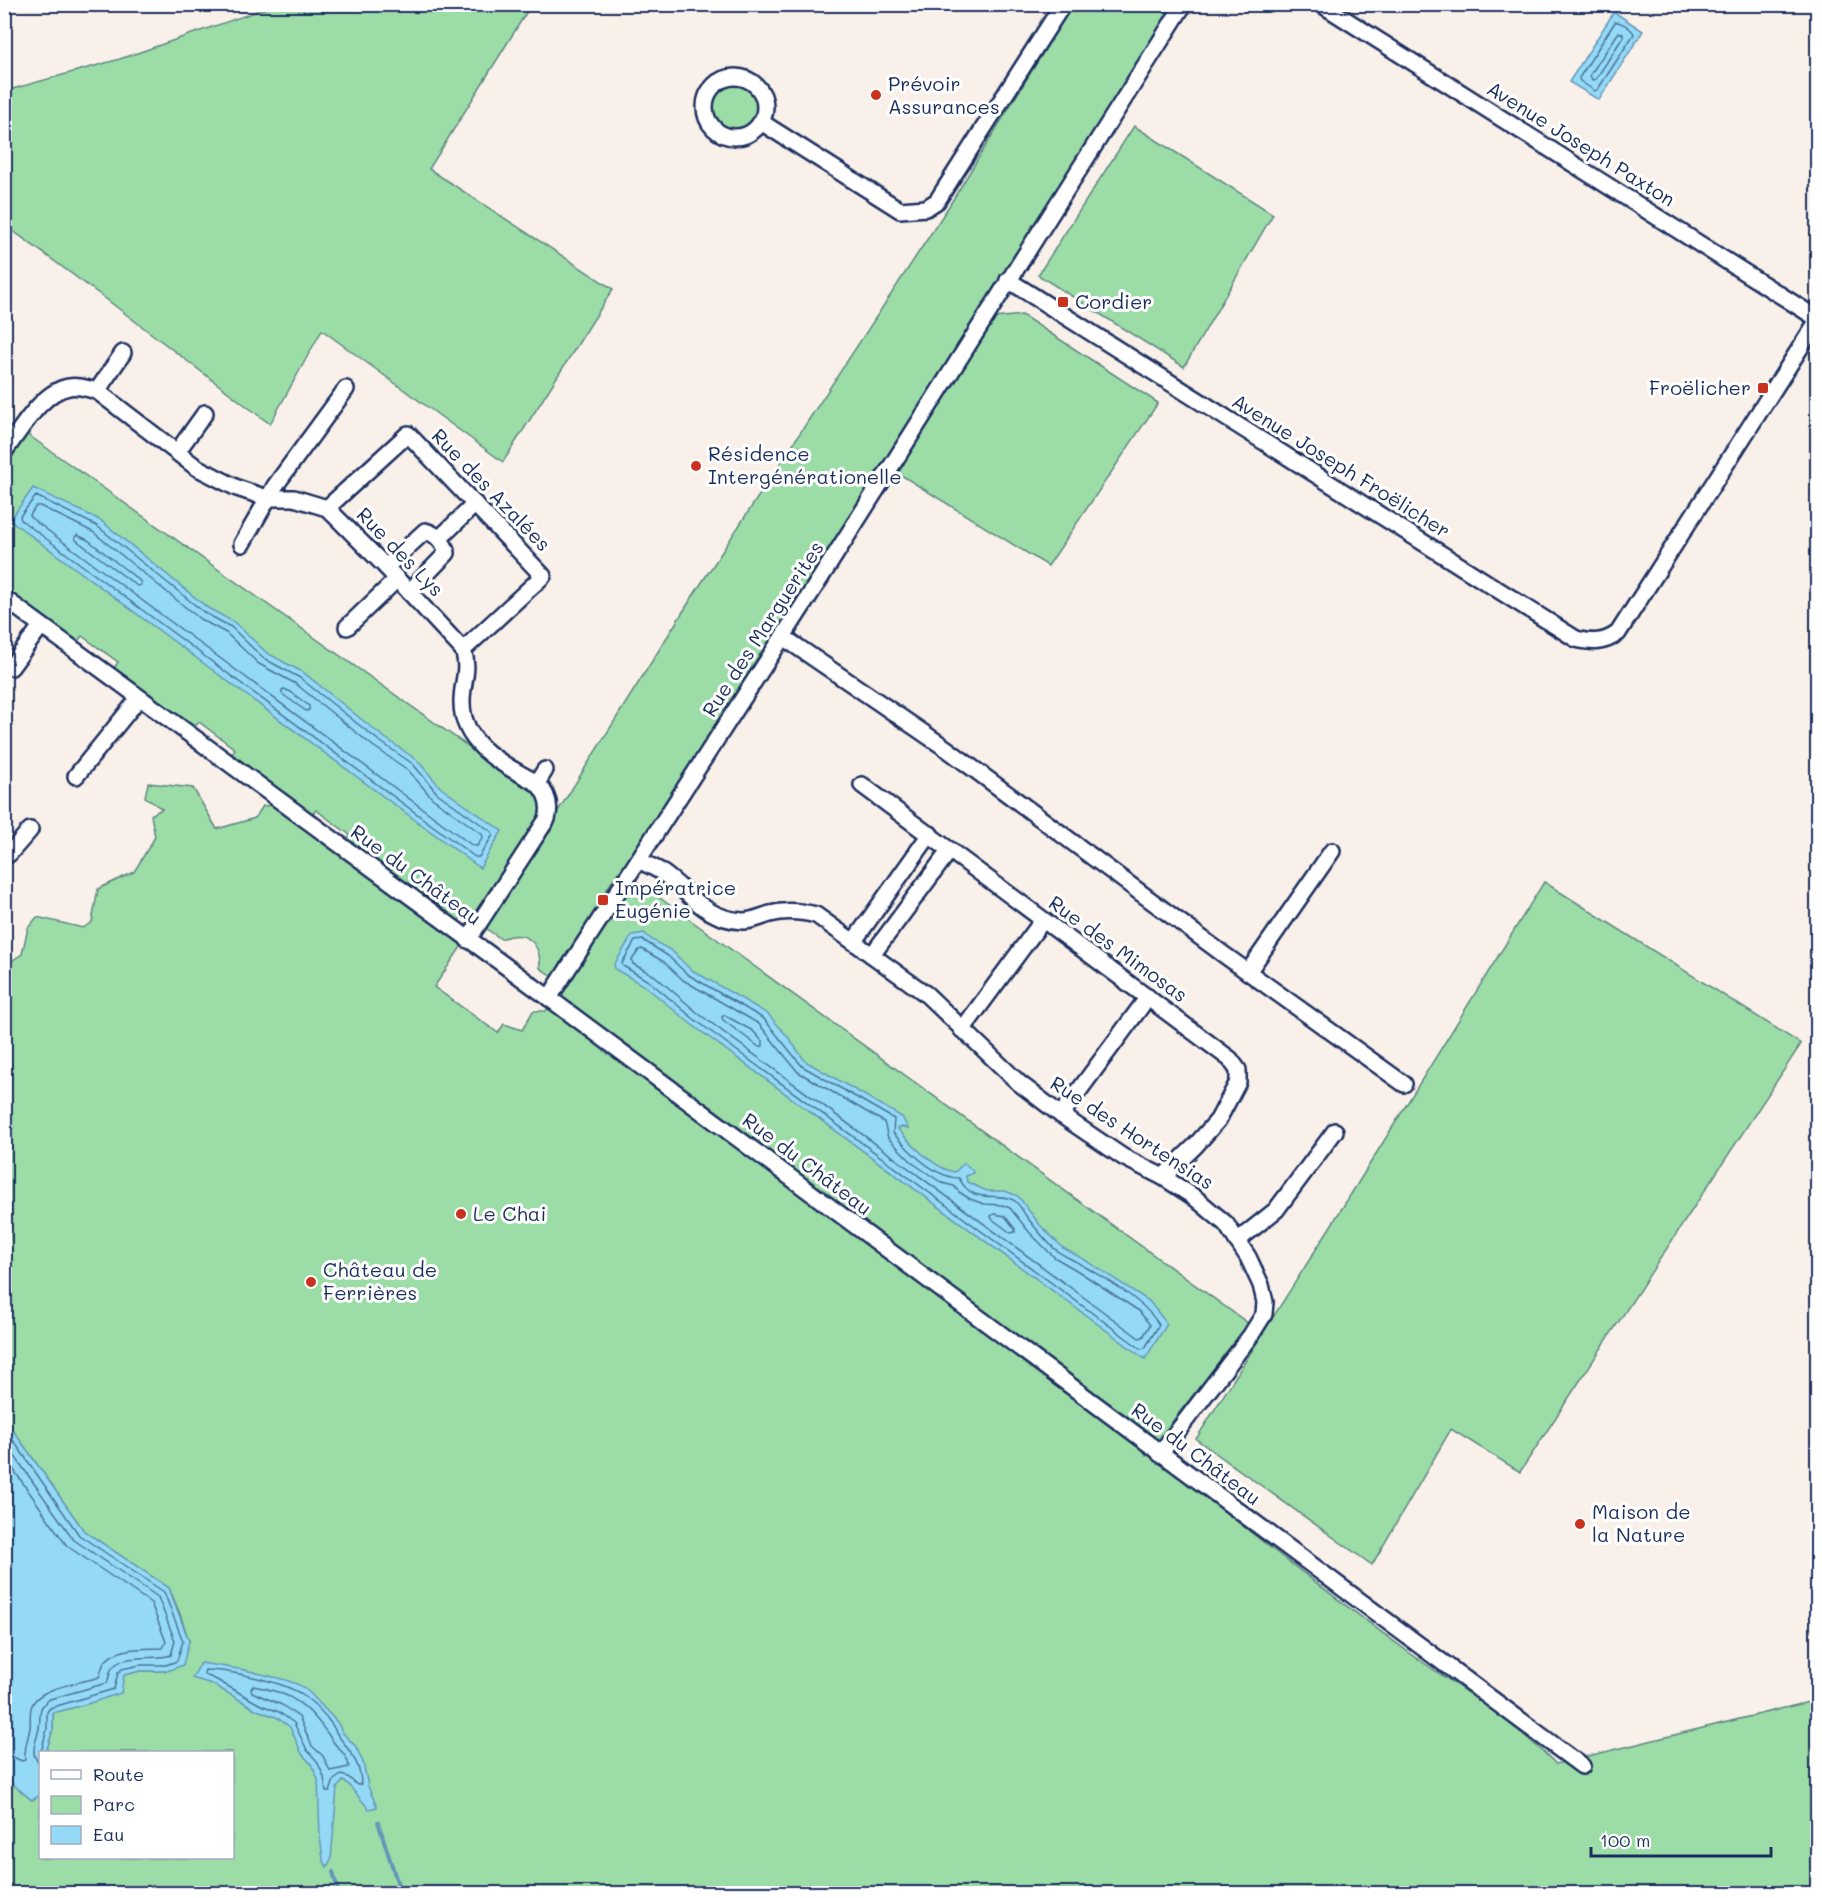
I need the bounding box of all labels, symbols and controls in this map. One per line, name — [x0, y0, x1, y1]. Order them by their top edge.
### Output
place label: Prévoir Assurances — [888, 70, 1000, 119]
street label: Avenue Joseph Paxton — [1483, 75, 1681, 212]
marker: Prévoir Assurances — [869, 88, 883, 102]
place label: Cordier — [1075, 288, 1152, 314]
marker: Cordier — [1056, 295, 1070, 309]
place label: Froëlicher — [1649, 374, 1751, 400]
marker: Froëlicher — [1756, 381, 1770, 395]
street label: Avenue Joseph Froëlicher — [1228, 387, 1456, 543]
street label: Rue des Azalées — [427, 422, 557, 556]
place label: Résidence Intergénérationelle — [708, 440, 902, 489]
marker: Résidence Intergénérationelle — [689, 459, 703, 473]
street label: Rue des Lys — [352, 501, 450, 601]
street label: Rue des Marguerites — [696, 536, 829, 721]
street label: Rue du Château — [346, 818, 487, 930]
place label: Impératrice Eugénie — [615, 874, 736, 923]
street label: Rue des Mimosas — [1044, 889, 1193, 1007]
marker: Impératrice Eugénie — [596, 893, 610, 907]
street label: Rue des Hortensias — [1046, 1069, 1219, 1195]
street label: Rue du Château — [738, 1106, 877, 1220]
place label: Le Chai — [473, 1200, 546, 1226]
marker: Le Chai — [454, 1207, 468, 1221]
place label: Château de Ferrières — [323, 1256, 437, 1305]
marker: Château de Ferrières — [304, 1275, 318, 1289]
street label: Rue du Château — [1127, 1396, 1266, 1510]
place label: Maison de la Nature — [1592, 1498, 1691, 1547]
marker: Maison de la Nature — [1573, 1517, 1587, 1531]
legend — [39, 1751, 234, 1859]
text: Route — [93, 1762, 144, 1786]
text: Parc — [93, 1792, 135, 1816]
scale bar — [1591, 1820, 1771, 1858]
text: Eau — [93, 1822, 124, 1846]
text: 100 m — [1600, 1828, 1650, 1852]

